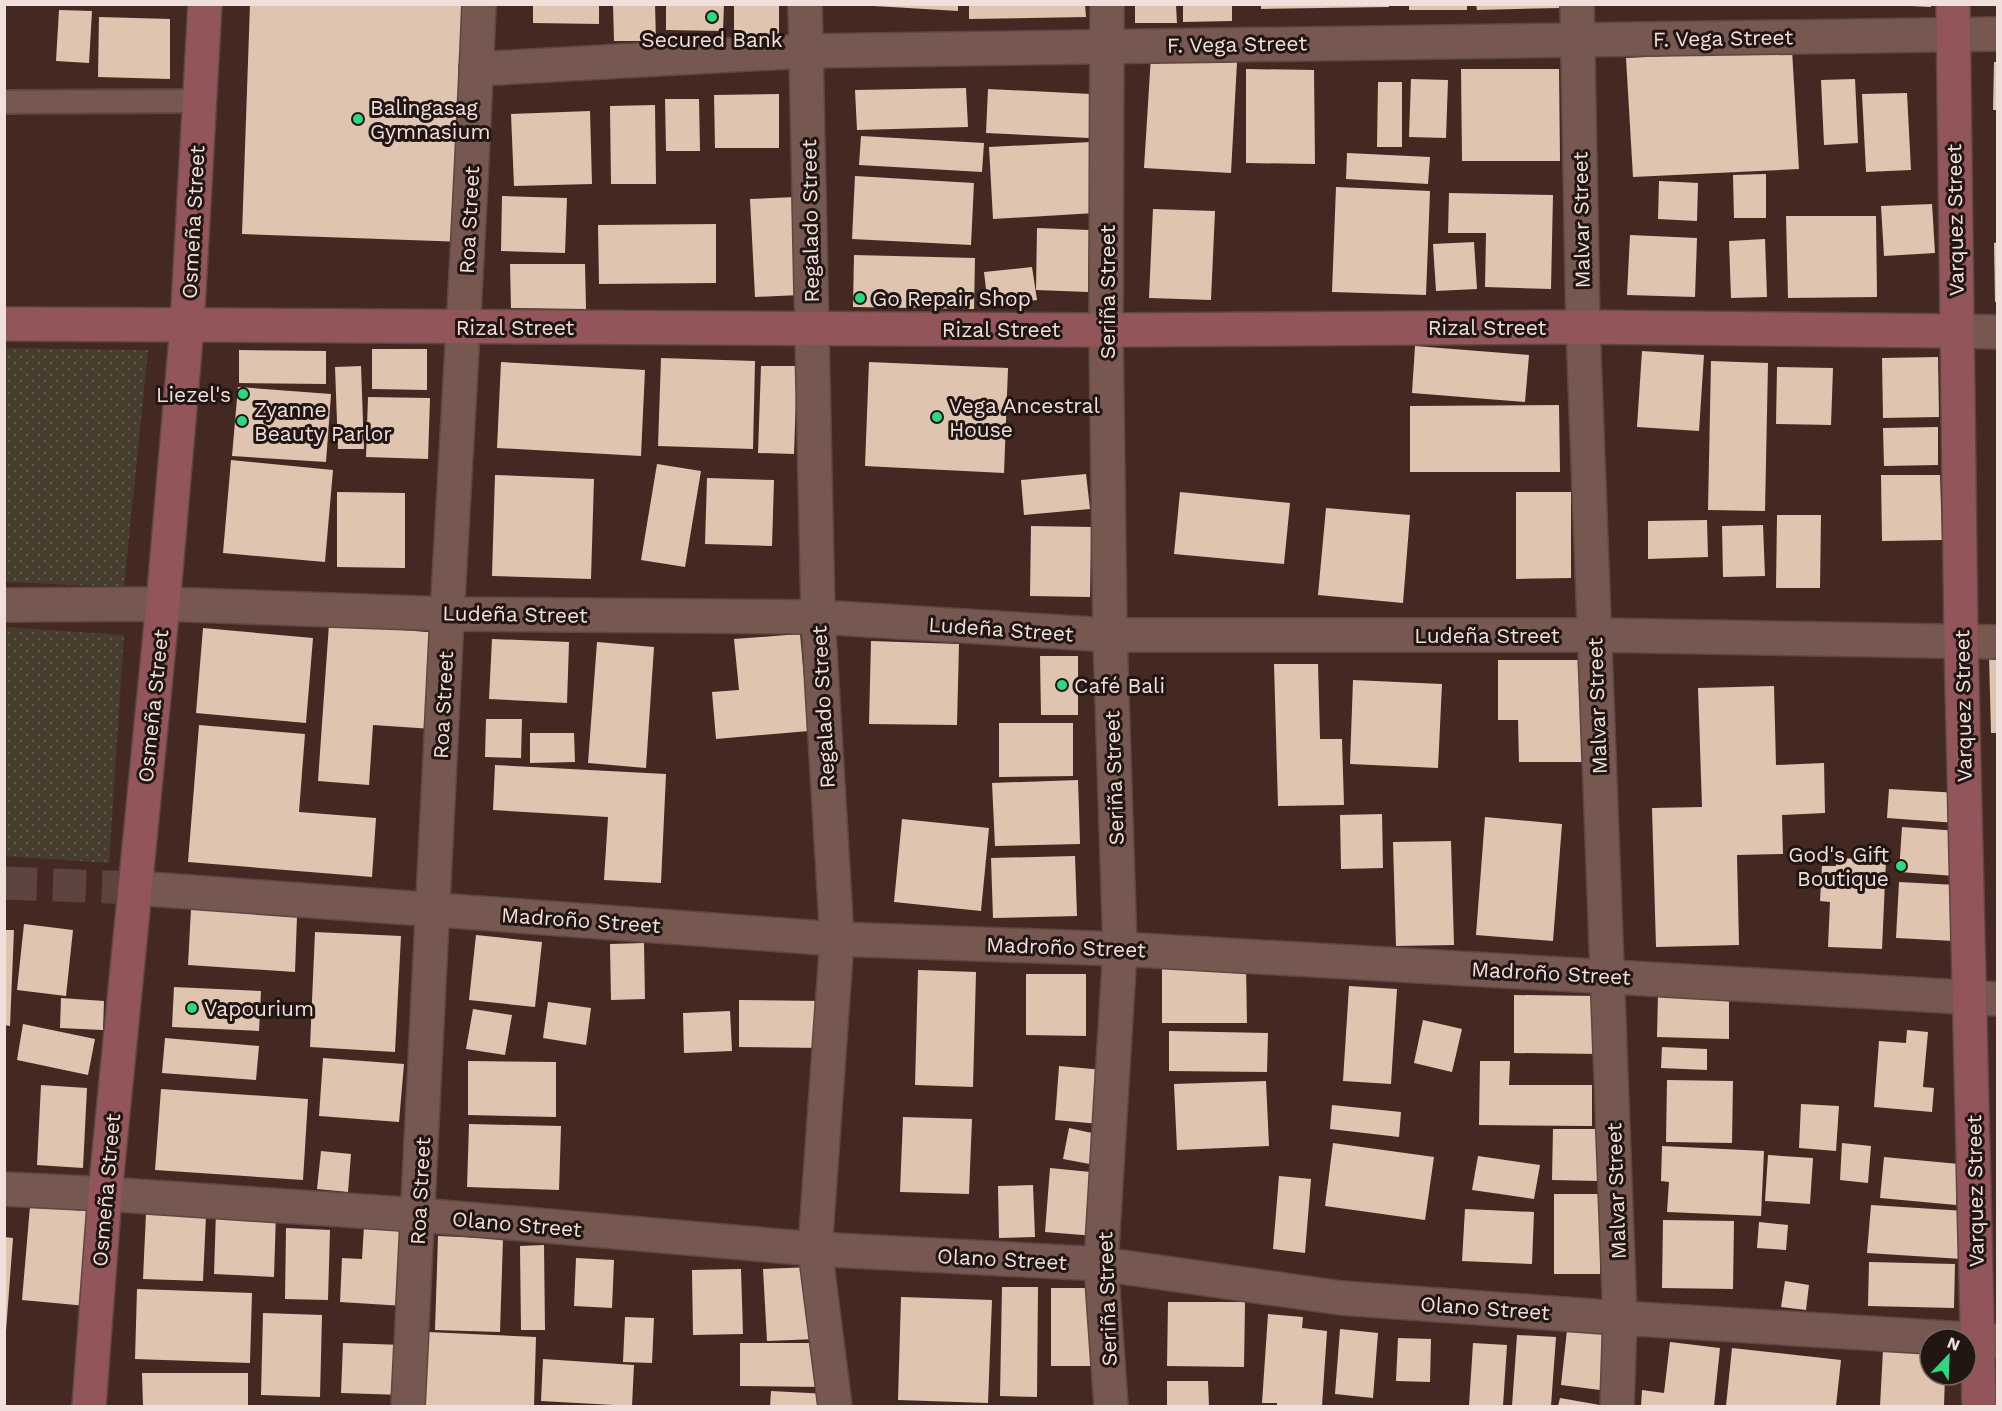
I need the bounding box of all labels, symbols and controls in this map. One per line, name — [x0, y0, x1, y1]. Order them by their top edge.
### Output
marker: Secured Bank — [705, 10, 719, 24]
street label: F. Vega Street — [1653, 24, 1793, 52]
place label: Secured Bank — [641, 27, 783, 52]
street label: F. Vega Street — [1167, 30, 1307, 58]
place label: Balingasag Gymnasium — [370, 95, 490, 144]
marker: Balingasag Gymnasium — [351, 112, 365, 126]
street label: Regalado Street — [796, 139, 824, 303]
street label: Varquez Street — [1941, 143, 1969, 296]
street label: Osmeña Street — [176, 144, 210, 299]
street label: Malvar Street — [1567, 151, 1595, 289]
street label: Roa Street — [454, 165, 484, 275]
street label: Seriña Street — [1095, 225, 1120, 359]
place label: Go Repair Shop — [872, 286, 1031, 311]
marker: Go Repair Shop — [853, 291, 867, 305]
street label: Rizal Street — [456, 315, 575, 340]
street label: Rizal Street — [1428, 315, 1547, 340]
street label: Rizal Street — [942, 317, 1061, 342]
place label: Liezel's — [156, 382, 231, 407]
marker: Liezel's — [236, 387, 250, 401]
place label: Vega Ancestral House — [949, 393, 1100, 442]
place label: Zyanne Beauty Parlor — [254, 397, 392, 446]
marker: Vega Ancestral House — [930, 410, 944, 424]
marker: Zyanne Beauty Parlor — [235, 414, 249, 428]
street label: Ludeña Street — [442, 600, 588, 628]
street label: Ludeña Street — [928, 611, 1075, 647]
street label: Ludeña Street — [1414, 623, 1560, 648]
street label: Regalado Street — [806, 625, 840, 789]
street label: Osmeña Street — [133, 628, 173, 784]
street label: Varquez Street — [1949, 629, 1977, 782]
street label: Malvar Street — [1582, 637, 1612, 775]
street label: Roa Street — [428, 650, 458, 760]
place label: Café Bali — [1074, 673, 1165, 698]
marker: Café Bali — [1055, 678, 1069, 692]
street label: Seriña Street — [1099, 710, 1129, 846]
place label: God's Gift Boutique — [1788, 842, 1889, 891]
marker: God's Gift Boutique — [1894, 859, 1908, 873]
street label: Madroño Street — [500, 902, 662, 938]
street label: Madroño Street — [986, 932, 1146, 962]
street label: Madroño Street — [1471, 956, 1632, 990]
place label: Vapourium — [204, 996, 314, 1021]
marker: Vapourium — [185, 1001, 199, 1015]
street label: Osmeña Street — [87, 1112, 125, 1268]
street label: Varquez Street — [1961, 1114, 1989, 1267]
street label: Malvar Street — [1601, 1122, 1631, 1260]
street label: Roa Street — [405, 1136, 435, 1246]
street label: Olano Street — [451, 1206, 583, 1242]
street label: Seriña Street — [1092, 1231, 1122, 1367]
street label: Olano Street — [936, 1243, 1068, 1275]
street label: Olano Street — [1419, 1291, 1551, 1325]
north arrow — [1918, 1327, 1978, 1387]
text: N — [1944, 1333, 1963, 1355]

